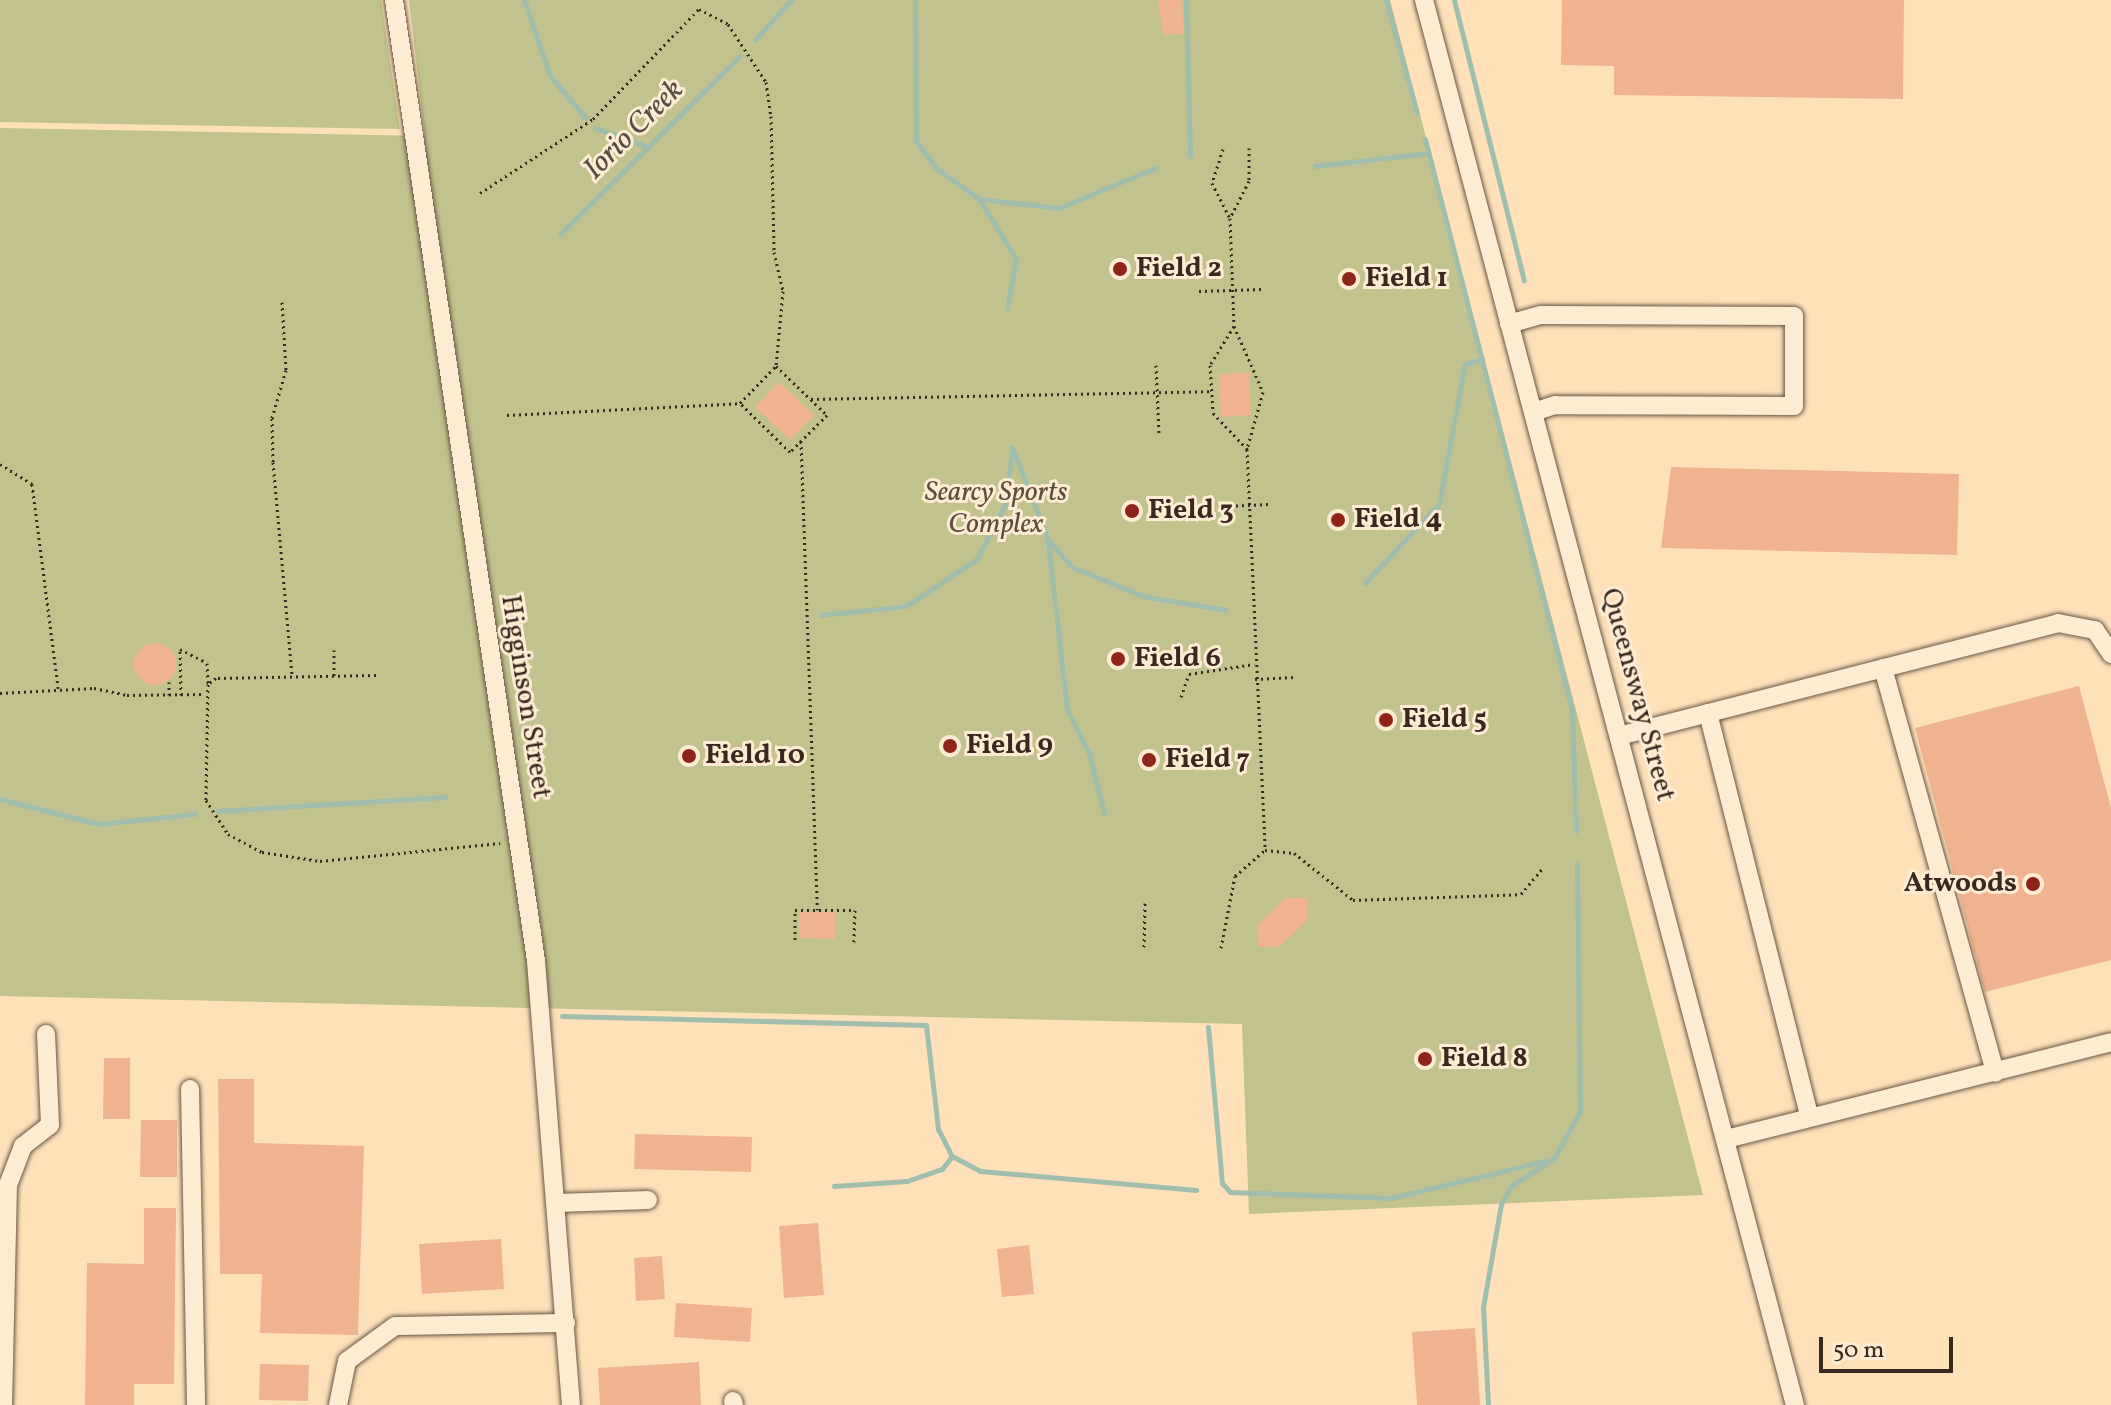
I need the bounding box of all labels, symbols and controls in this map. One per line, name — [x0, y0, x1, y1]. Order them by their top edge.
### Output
water label: Iorio Creek — [576, 72, 692, 188]
place label: Field 2 — [1136, 252, 1222, 286]
marker: Field 2 — [1111, 260, 1129, 278]
place label: Field 1 — [1365, 262, 1448, 296]
marker: Field 1 — [1340, 270, 1358, 288]
park label: Searcy Sports Complex — [925, 476, 1067, 542]
place label: Field 3 — [1148, 494, 1234, 528]
marker: Field 3 — [1123, 502, 1141, 520]
place label: Field 4 — [1354, 503, 1442, 537]
marker: Field 4 — [1329, 511, 1347, 529]
street label: Queensway Street — [1592, 584, 1682, 806]
street label: Higginson Street — [492, 593, 558, 801]
place label: Field 6 — [1134, 642, 1221, 676]
marker: Field 6 — [1109, 650, 1127, 668]
place label: Field 5 — [1402, 703, 1487, 737]
marker: Field 5 — [1377, 711, 1395, 729]
place label: Field 9 — [966, 729, 1053, 763]
marker: Field 9 — [941, 737, 959, 755]
place label: Field 10 — [705, 739, 805, 773]
place label: Field 7 — [1165, 743, 1250, 777]
marker: Field 10 — [680, 747, 698, 765]
marker: Field 7 — [1140, 751, 1158, 769]
place label: Atwoods — [1904, 867, 2017, 901]
marker: Atwoods — [2024, 875, 2042, 893]
place label: Field 8 — [1441, 1042, 1528, 1076]
marker: Field 8 — [1416, 1050, 1434, 1068]
scale bar — [1823, 1321, 1957, 1371]
text: 50 m — [1833, 1334, 1885, 1368]

